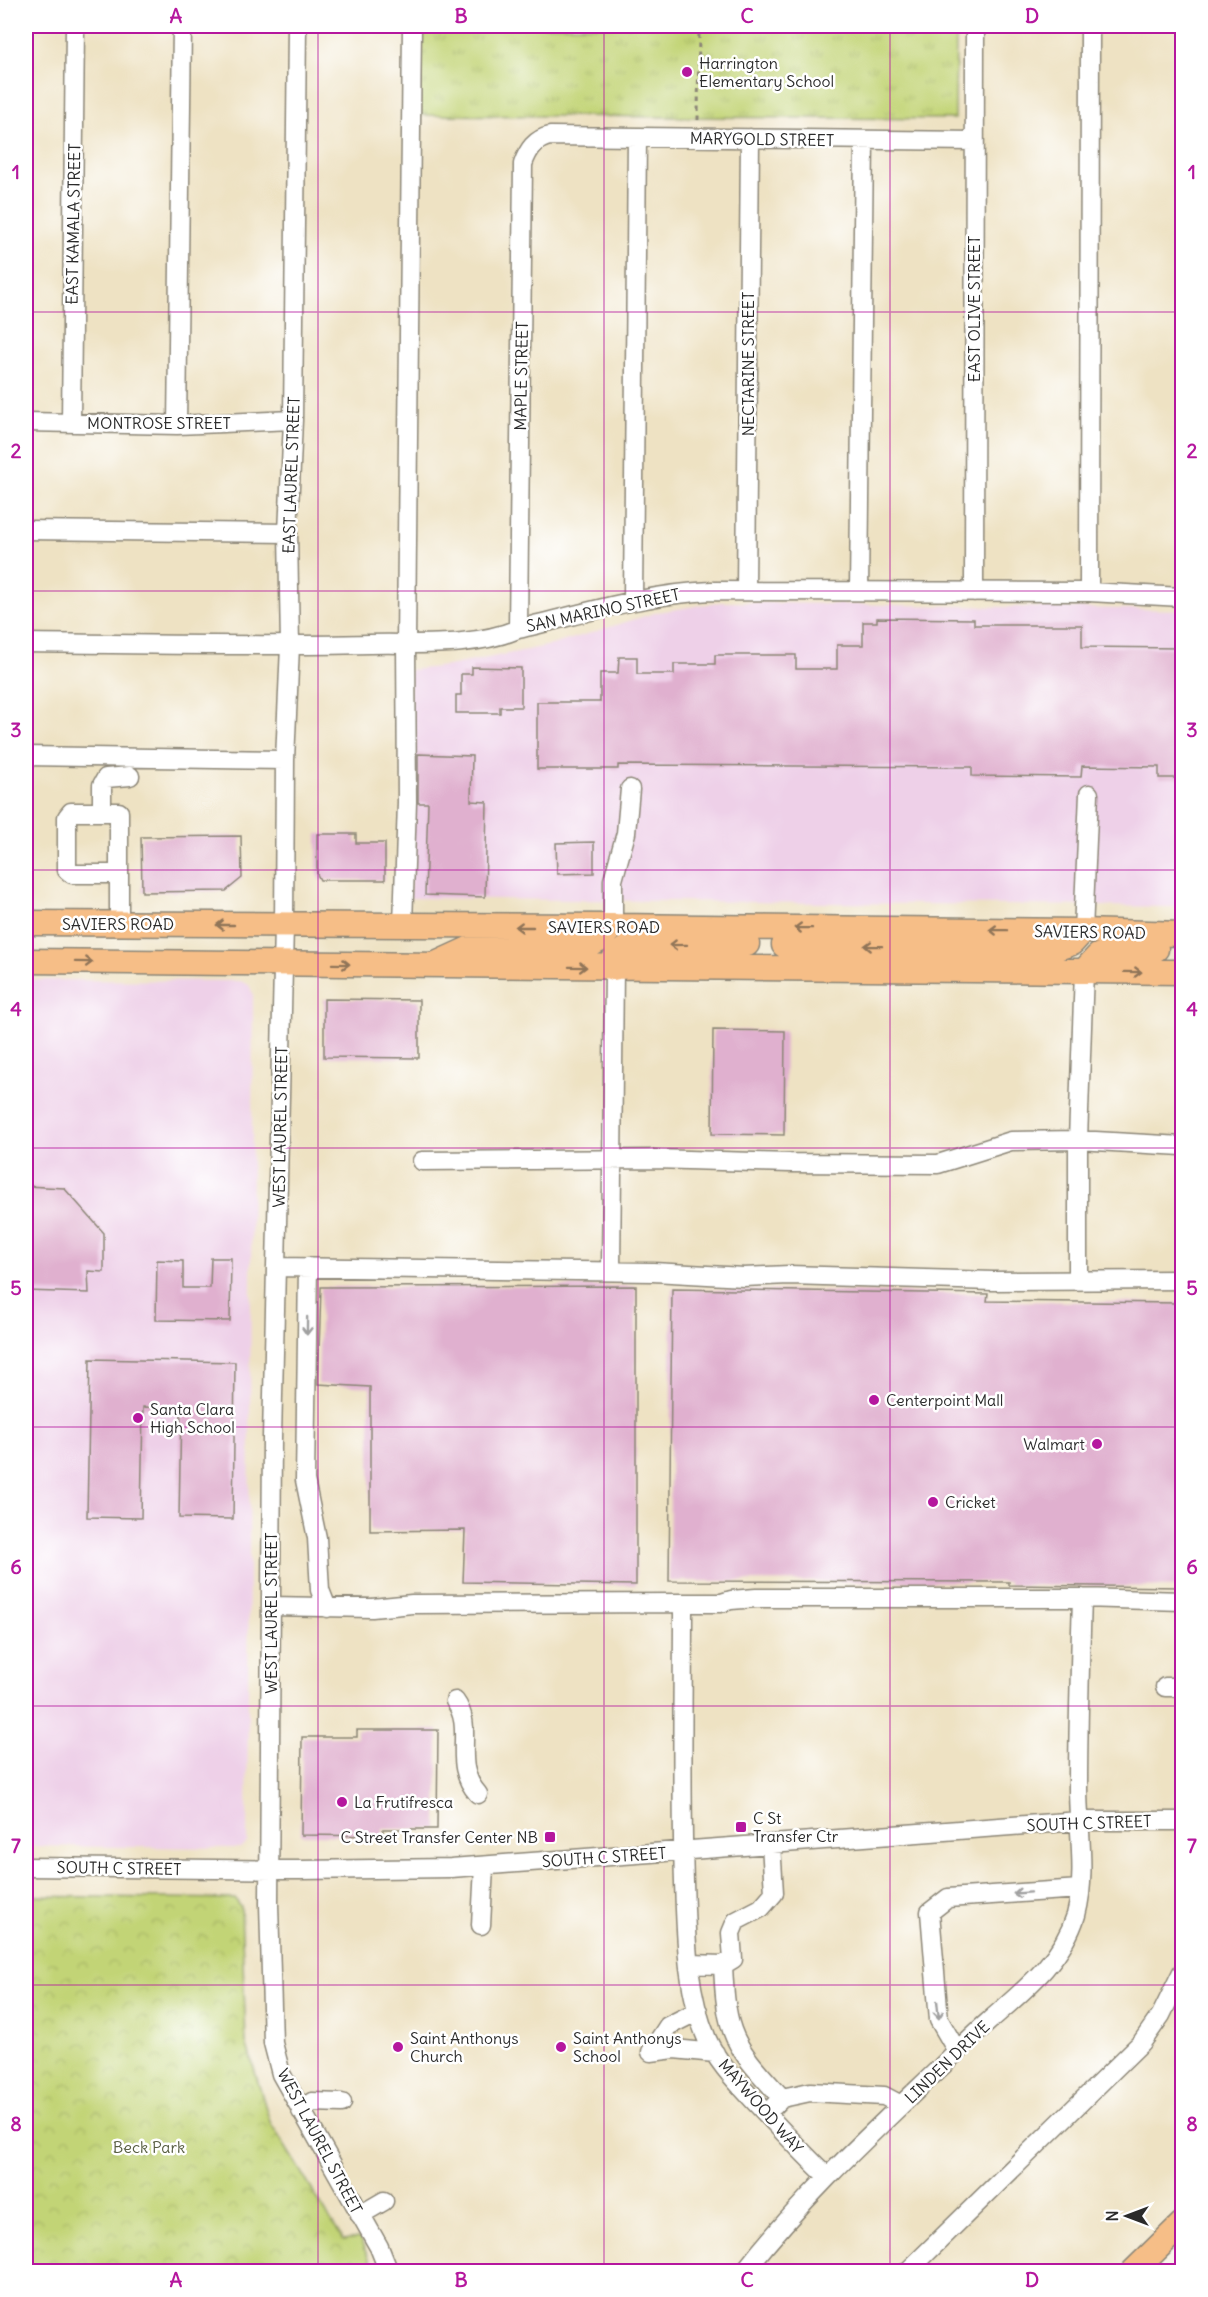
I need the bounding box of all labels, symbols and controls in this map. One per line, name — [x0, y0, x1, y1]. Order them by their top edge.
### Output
text: A — [170, 3, 183, 28]
text: B — [454, 3, 468, 28]
text: C — [740, 3, 754, 28]
text: D — [1025, 3, 1039, 28]
place label: Harrington Elementary School — [699, 53, 834, 91]
marker: Harrington Elementary School — [680, 65, 694, 79]
street label: MARYGOLD STREET — [690, 128, 834, 150]
street label: EAST KAMALA STREET — [62, 143, 84, 305]
text: 1 — [12, 159, 20, 184]
text: 1 — [1188, 159, 1196, 184]
street label: EAST OLIVE STREET — [964, 236, 984, 382]
street label: NECTARINE STREET — [738, 292, 758, 436]
street label: MAPLE STREET — [510, 321, 532, 431]
street label: EAST LAUREL STREET — [278, 396, 304, 554]
street label: MONTROSE STREET — [87, 413, 231, 433]
text: 2 — [11, 438, 22, 463]
text: 2 — [1187, 438, 1198, 463]
street label: SAN MARINO STREET — [525, 584, 681, 636]
text: 3 — [10, 717, 22, 742]
text: 3 — [1186, 717, 1198, 742]
street label: SAVIERS ROAD — [62, 914, 174, 934]
street label: SAVIERS ROAD — [548, 917, 660, 937]
one-way arrow — [216, 919, 236, 931]
one-way arrow — [515, 921, 535, 933]
street label: SAVIERS ROAD — [1034, 921, 1146, 943]
one-way arrow — [794, 922, 814, 934]
one-way arrow — [989, 924, 1009, 936]
one-way arrow — [669, 939, 689, 950]
one-way arrow — [864, 940, 884, 952]
one-way arrow — [73, 956, 93, 968]
one-way arrow — [331, 958, 351, 970]
one-way arrow — [568, 962, 588, 973]
one-way arrow — [1123, 966, 1143, 978]
text: 4 — [10, 996, 22, 1021]
text: 4 — [1186, 996, 1198, 1021]
street label: WEST LAUREL STREET — [269, 1046, 291, 1208]
text: 5 — [10, 1275, 22, 1300]
text: 5 — [1186, 1275, 1198, 1300]
one-way arrow — [301, 1315, 313, 1335]
place label: Centerpoint Mall — [886, 1390, 1003, 1410]
marker: Centerpoint Mall — [867, 1393, 881, 1407]
place label: Santa Clara High School — [150, 1399, 235, 1437]
marker: Santa Clara High School — [131, 1411, 145, 1425]
place label: Walmart — [1023, 1434, 1086, 1454]
marker: Walmart — [1090, 1437, 1104, 1451]
place label: Cricket — [945, 1492, 996, 1512]
marker: Cricket — [926, 1495, 940, 1509]
street label: WEST LAUREL STREET — [261, 1532, 281, 1694]
text: 6 — [10, 1554, 22, 1579]
text: 6 — [1186, 1554, 1198, 1579]
place label: La Frutifresca — [354, 1792, 453, 1812]
marker: La Frutifresca — [335, 1795, 349, 1809]
place label: C St Transfer Ctr — [753, 1808, 839, 1846]
street label: SOUTH C STREET — [1026, 1811, 1152, 1835]
marker: C St Transfer Ctr — [734, 1820, 748, 1834]
place label: C Street Transfer Center NB — [340, 1827, 538, 1847]
marker: C Street Transfer Center NB — [543, 1830, 557, 1844]
text: 7 — [11, 1833, 21, 1858]
text: 7 — [1187, 1833, 1197, 1858]
street label: SOUTH C STREET — [541, 1843, 667, 1871]
street label: SOUTH C STREET — [56, 1857, 182, 1879]
one-way arrow — [1013, 1888, 1032, 1899]
one-way arrow — [933, 1999, 944, 2019]
street label: LINDEN DRIVE — [900, 2017, 994, 2107]
place label: Saint Anthonys Church — [410, 2028, 519, 2066]
place label: Saint Anthonys School — [573, 2028, 682, 2066]
marker: Saint Anthonys Church — [391, 2040, 405, 2054]
marker: Saint Anthonys School — [554, 2040, 568, 2054]
street label: MAYWOOD WAY — [715, 2055, 808, 2157]
street label: WEST LAUREL STREET — [273, 2065, 367, 2217]
text: 8 — [10, 2111, 22, 2136]
text: 8 — [1186, 2111, 1198, 2136]
park label: Beck Park — [113, 2137, 185, 2157]
north arrow — [1097, 2186, 1157, 2246]
text: N — [1102, 2210, 1122, 2222]
text: A — [170, 2267, 183, 2292]
text: B — [454, 2267, 468, 2292]
text: C — [740, 2267, 754, 2292]
text: D — [1025, 2267, 1039, 2292]

